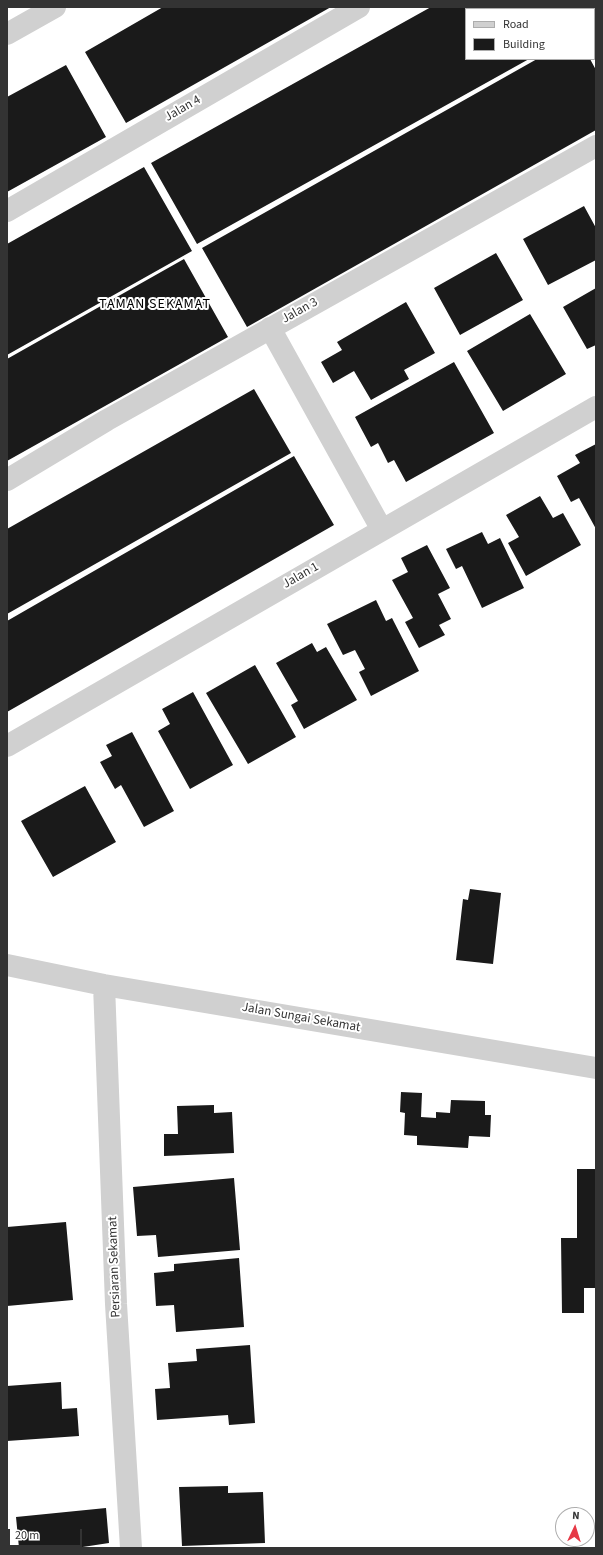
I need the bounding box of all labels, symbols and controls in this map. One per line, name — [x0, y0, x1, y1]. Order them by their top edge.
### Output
legend — [465, 8, 595, 60]
text: Road — [503, 16, 529, 33]
text: Building — [503, 36, 545, 53]
street label: Jalan 4 — [162, 93, 204, 125]
street label: Jalan 3 — [279, 295, 321, 327]
district label: TAMAN SEKAMAT — [99, 297, 211, 313]
street label: Jalan 1 — [280, 560, 322, 592]
street label: Jalan Sungai Sekamat — [241, 1000, 361, 1036]
street label: Persiaran Sekamat — [105, 1216, 125, 1318]
north arrow — [555, 1507, 595, 1547]
text: N — [572, 1508, 580, 1523]
scale bar — [10, 1521, 84, 1547]
text: 20 m — [15, 1527, 39, 1544]

